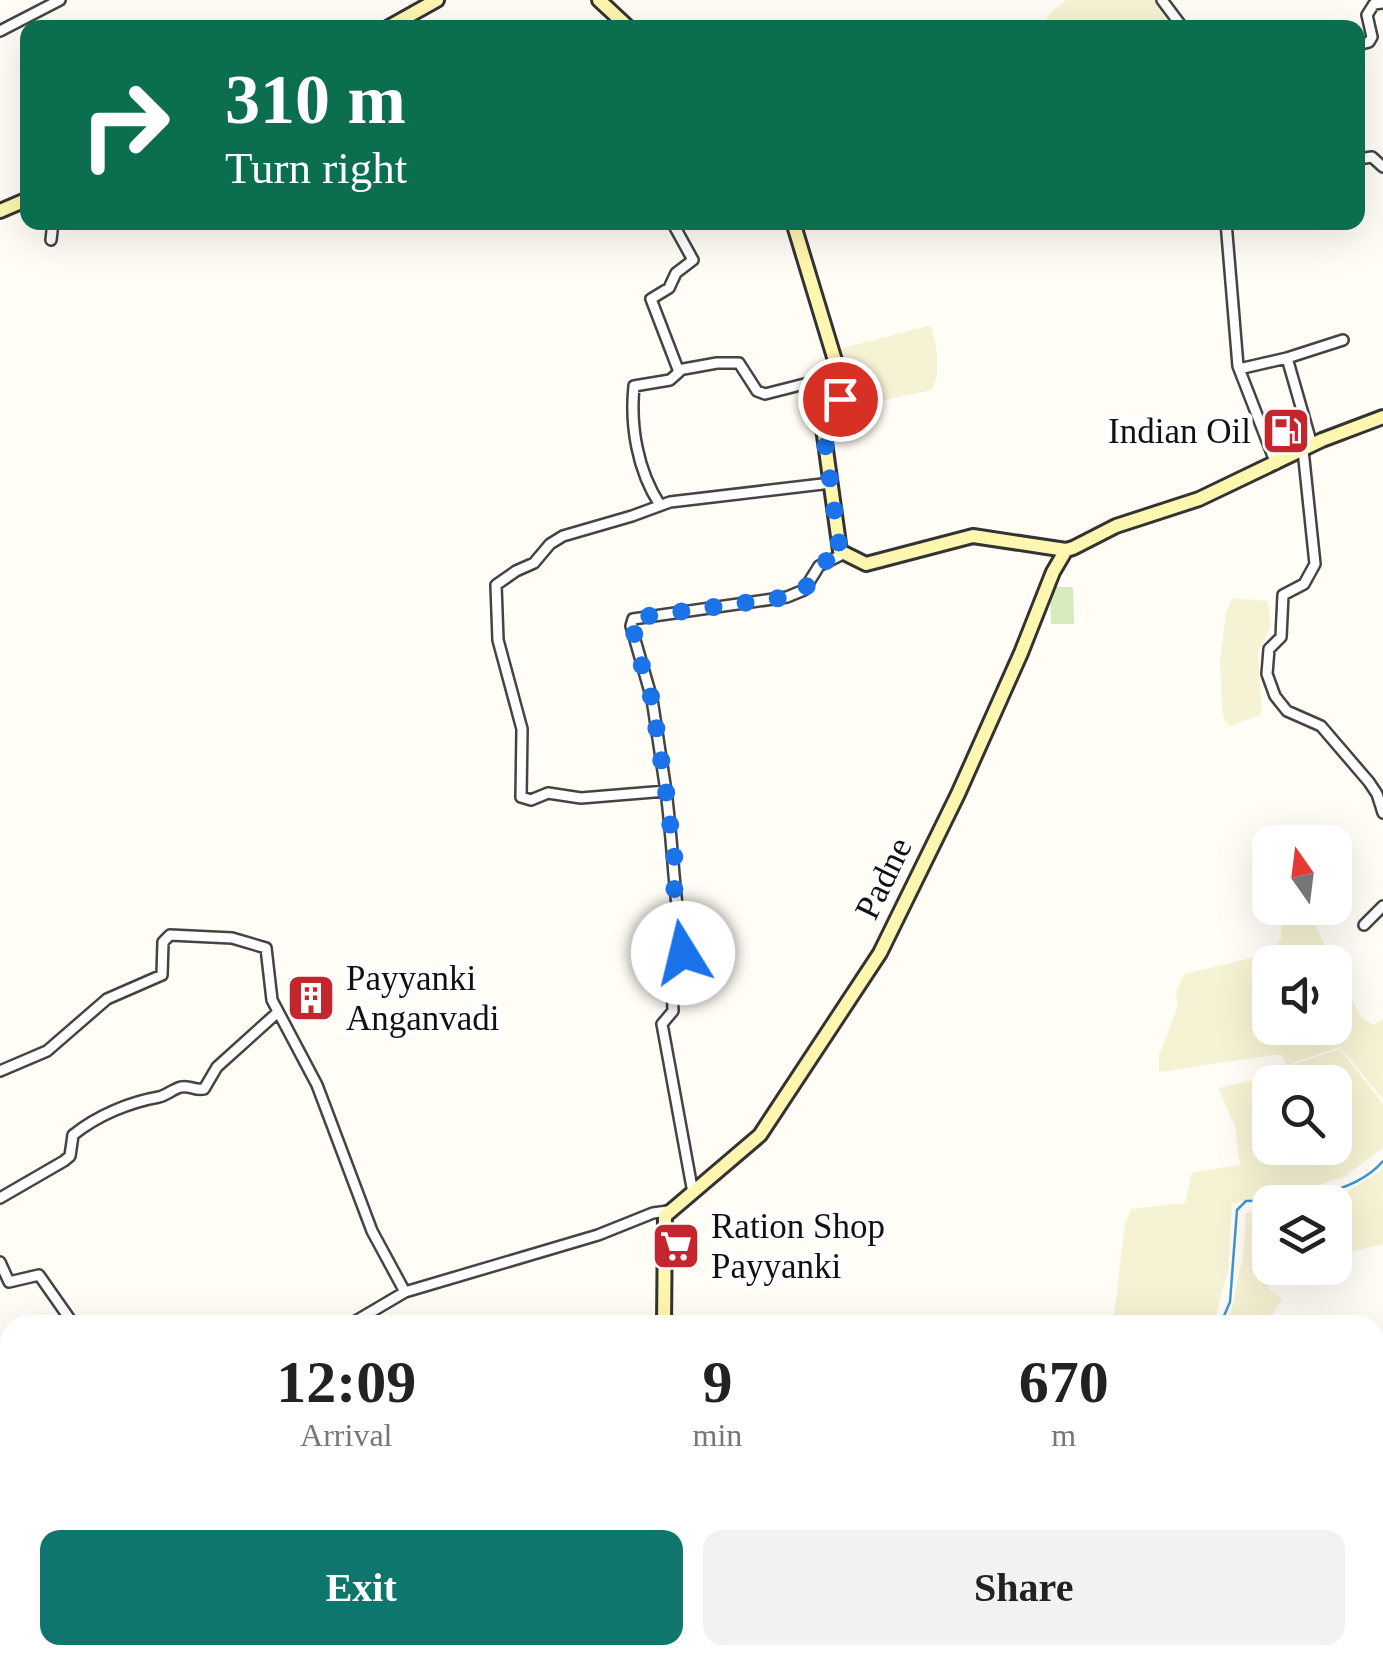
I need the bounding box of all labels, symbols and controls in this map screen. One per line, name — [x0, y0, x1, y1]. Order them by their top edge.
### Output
icon: right — [60, 60, 190, 190]
text: 310 m — [225, 61, 406, 138]
text: Turn right — [225, 143, 407, 193]
pin — [798, 357, 883, 442]
icon: arrive — [813, 372, 868, 427]
fuel station icon: Indian Oil — [1260, 405, 1312, 457]
place label: Indian Oil — [1108, 412, 1251, 451]
north arrow — [1252, 825, 1352, 925]
map controls — [1252, 825, 1352, 1285]
street label: Padne — [847, 831, 920, 925]
position arrow — [631, 901, 735, 1005]
button: sound — [1252, 945, 1352, 1045]
place label: Payyanki Anganvadi — [346, 959, 500, 1038]
building icon: Payyanki Anganvadi — [285, 972, 337, 1024]
button: search — [1252, 1065, 1352, 1165]
button: layers — [1252, 1185, 1352, 1285]
place label: Ration Shop Payyanki — [711, 1207, 885, 1286]
supermarket icon: Ration Shop Payyanki — [650, 1220, 702, 1272]
text: 12:09 — [276, 1349, 416, 1415]
text: 9 — [702, 1349, 732, 1415]
text: 670 — [1019, 1349, 1109, 1415]
text: Arrival — [300, 1417, 392, 1453]
text: min — [693, 1417, 742, 1453]
text: m — [1051, 1417, 1076, 1453]
button: Exit — [40, 1530, 683, 1645]
button: Share — [703, 1530, 1345, 1645]

